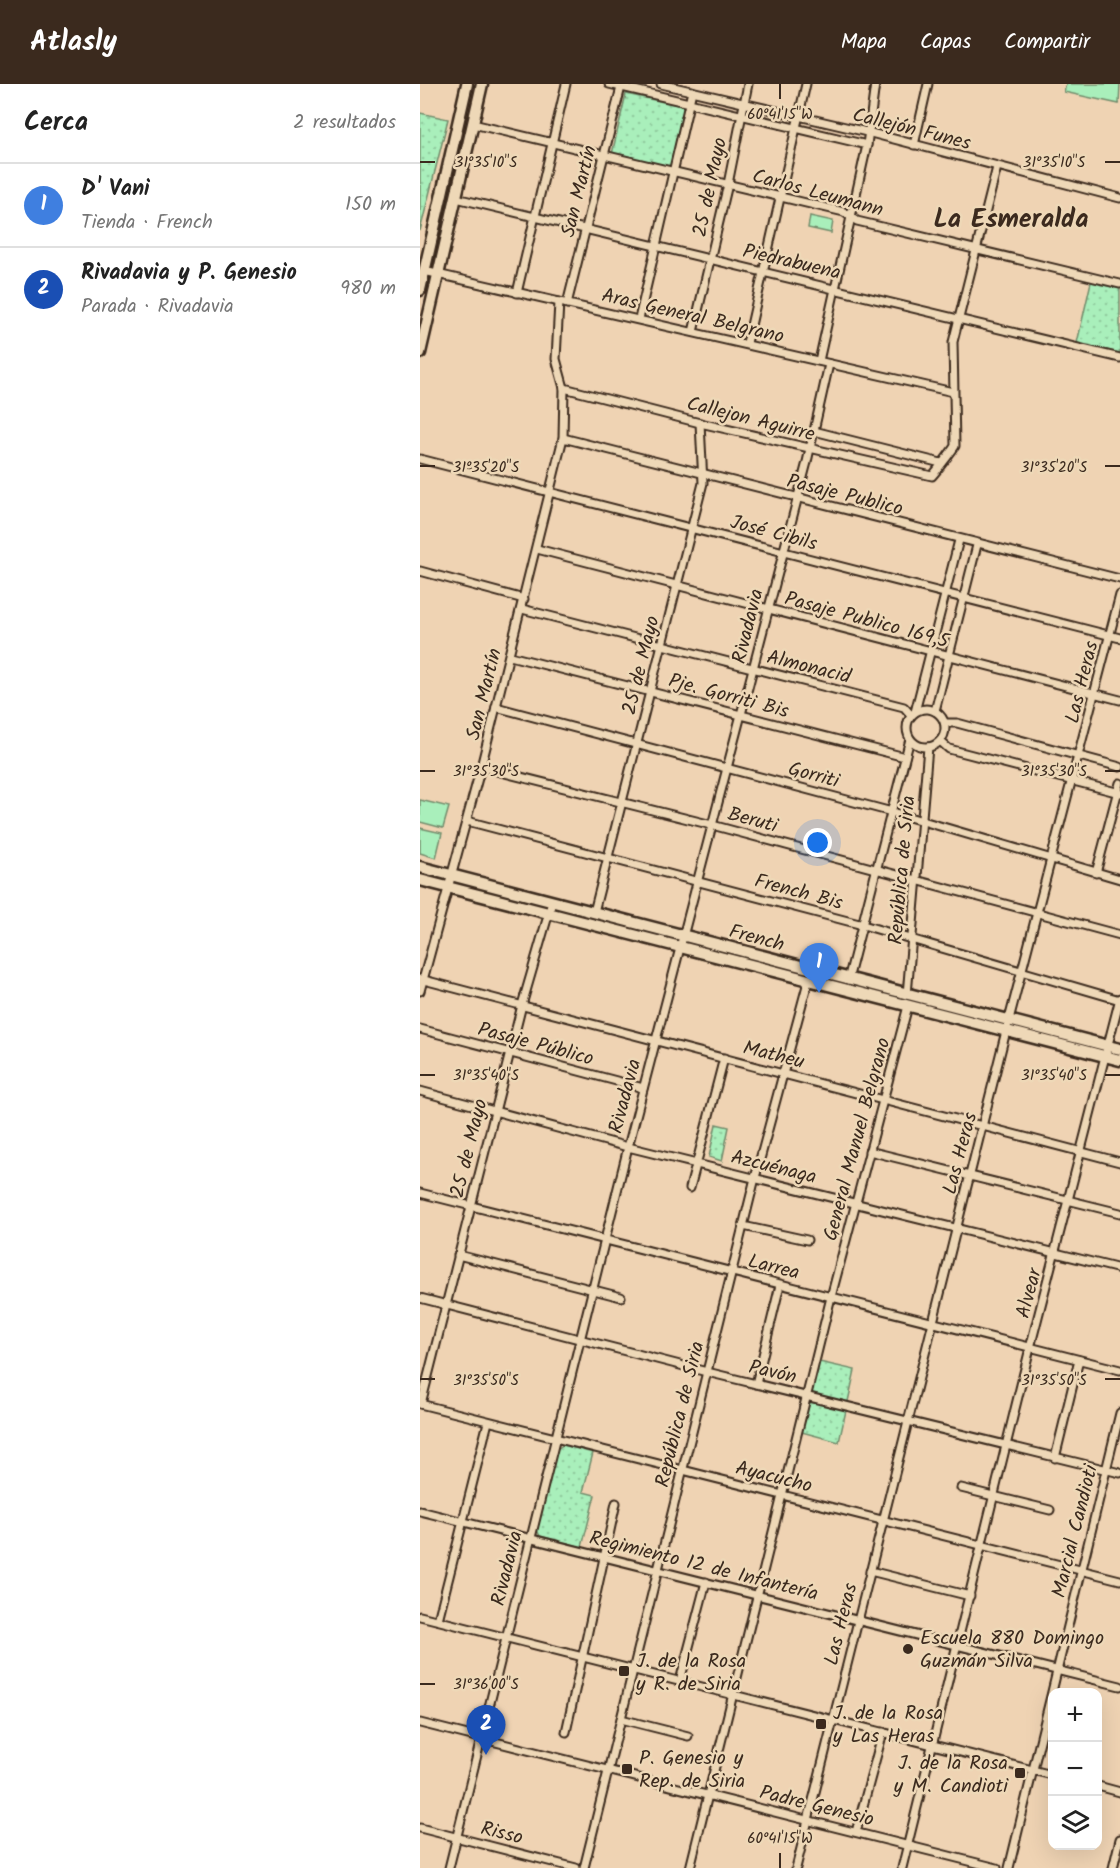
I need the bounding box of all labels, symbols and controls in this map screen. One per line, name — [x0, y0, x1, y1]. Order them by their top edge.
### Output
text: Atlasly — [30, 20, 117, 65]
text: Mapa — [841, 26, 887, 59]
text: Capas — [920, 26, 971, 59]
text: Compartir — [1004, 26, 1090, 59]
street label: Callejón Funes — [849, 100, 975, 160]
text: Cerca — [24, 102, 88, 144]
text: 60°41'15"W — [747, 103, 813, 127]
text: 2 resultados — [293, 107, 396, 139]
street label: 25 de Mayo — [685, 135, 737, 240]
street label: San Martín — [553, 142, 607, 241]
text: 31°35'10"S — [455, 151, 517, 175]
text: 31°35'10"S — [1023, 151, 1085, 175]
street label: Carlos Leumann — [748, 161, 887, 227]
text: D' Vani — [81, 172, 150, 207]
text: 1 — [40, 189, 47, 221]
text: 150 m — [345, 189, 396, 221]
district label: La Esmeralda — [934, 199, 1088, 241]
text: Tienda · French — [81, 207, 213, 239]
street label: Piedrabuena — [739, 236, 844, 290]
text: Rivadavia y P. Genesio — [81, 256, 297, 291]
text: 2 — [38, 273, 49, 305]
text: 980 m — [340, 273, 396, 305]
street label: Aras General Belgrano — [598, 280, 787, 354]
text: Parada · Rivadavia — [81, 291, 234, 323]
street label: Callejon Aguirre — [683, 389, 818, 451]
text: 31°35'20"S — [453, 456, 519, 480]
text: 31°35'20"S — [1021, 456, 1087, 480]
street label: Pasaje Publico — [783, 466, 906, 526]
street label: José Cibils — [726, 507, 821, 561]
street label: Pasaje Publico 169,5 — [781, 584, 954, 659]
street label: Rivadavia — [724, 586, 774, 667]
street label: 25 de Mayo — [614, 613, 670, 718]
street label: Las Heras — [1057, 638, 1109, 727]
street label: Almonacid — [763, 642, 855, 694]
street label: San Martín — [458, 645, 512, 744]
street label: Pje. Gorriti Bis — [665, 665, 793, 728]
street label: Gorriti — [784, 754, 844, 798]
text: 31°35'30"S — [453, 760, 519, 784]
text: 31°35'30"S — [1021, 760, 1087, 784]
street label: República de Siria — [881, 794, 925, 946]
street label: Beruti — [724, 799, 782, 843]
your location — [803, 828, 832, 857]
street label: French Bis — [751, 866, 847, 920]
street label: French — [725, 916, 788, 962]
pin: 1 — [800, 944, 838, 993]
street label: Pasaje Público — [474, 1014, 597, 1076]
street label: Matheu — [739, 1033, 808, 1079]
street label: General Manuel Belgrano — [815, 1034, 900, 1245]
street label: Rivadavia — [601, 1056, 651, 1137]
text: 31°35'40"S — [453, 1064, 519, 1088]
text: 31°35'40"S — [1021, 1064, 1087, 1088]
street label: 25 de Mayo — [442, 1096, 498, 1201]
street label: Las Heras — [935, 1108, 987, 1198]
street label: Azcuénaga — [727, 1142, 820, 1194]
street label: Larrea — [744, 1246, 803, 1290]
street label: Alvear — [1008, 1264, 1052, 1322]
street label: República de Siria — [647, 1338, 715, 1491]
street label: Pavón — [745, 1352, 800, 1394]
text: 31°35'50"S — [453, 1369, 519, 1393]
text: 31°35'50"S — [1021, 1369, 1087, 1393]
street label: Ayacucho — [732, 1453, 815, 1503]
street label: Marcial Candioti — [1044, 1460, 1108, 1601]
street label: Regimiento 12 de Infantería — [586, 1523, 821, 1611]
street label: Rivadavia — [483, 1528, 533, 1609]
street label: Las Heras — [816, 1580, 868, 1669]
place label: Escuela 880 Domingo Guzmán Silva — [920, 1623, 1104, 1678]
marker: Escuela 880 Domingo Guzmán Silva — [901, 1642, 915, 1656]
place label: J. de la Rosa y R. de Siria — [635, 1646, 746, 1701]
marker: J. de la Rosa y R. de Siria — [617, 1664, 631, 1678]
text: 31°36'00"S — [453, 1673, 519, 1697]
map controls — [1048, 1688, 1102, 1850]
button: + — [1048, 1688, 1102, 1742]
place label: J. de la Rosa y Las Heras — [832, 1698, 943, 1753]
pin: 2 — [466, 1706, 506, 1755]
marker: J. de la Rosa y Las Heras — [814, 1717, 828, 1731]
button: − — [1048, 1742, 1102, 1796]
place label: P. Genesio y Rep. de Siria — [639, 1743, 745, 1798]
place label: J. de la Rosa y M. Candioti — [893, 1748, 1009, 1803]
marker: P. Genesio y Rep. de Siria — [620, 1762, 634, 1776]
marker: J. de la Rosa y M. Candioti — [1013, 1766, 1027, 1780]
street label: Padre Genesio — [756, 1777, 877, 1837]
button: layers — [1048, 1796, 1102, 1850]
street label: Risso — [477, 1813, 526, 1855]
text: 60°41'15"W — [747, 1827, 813, 1851]

